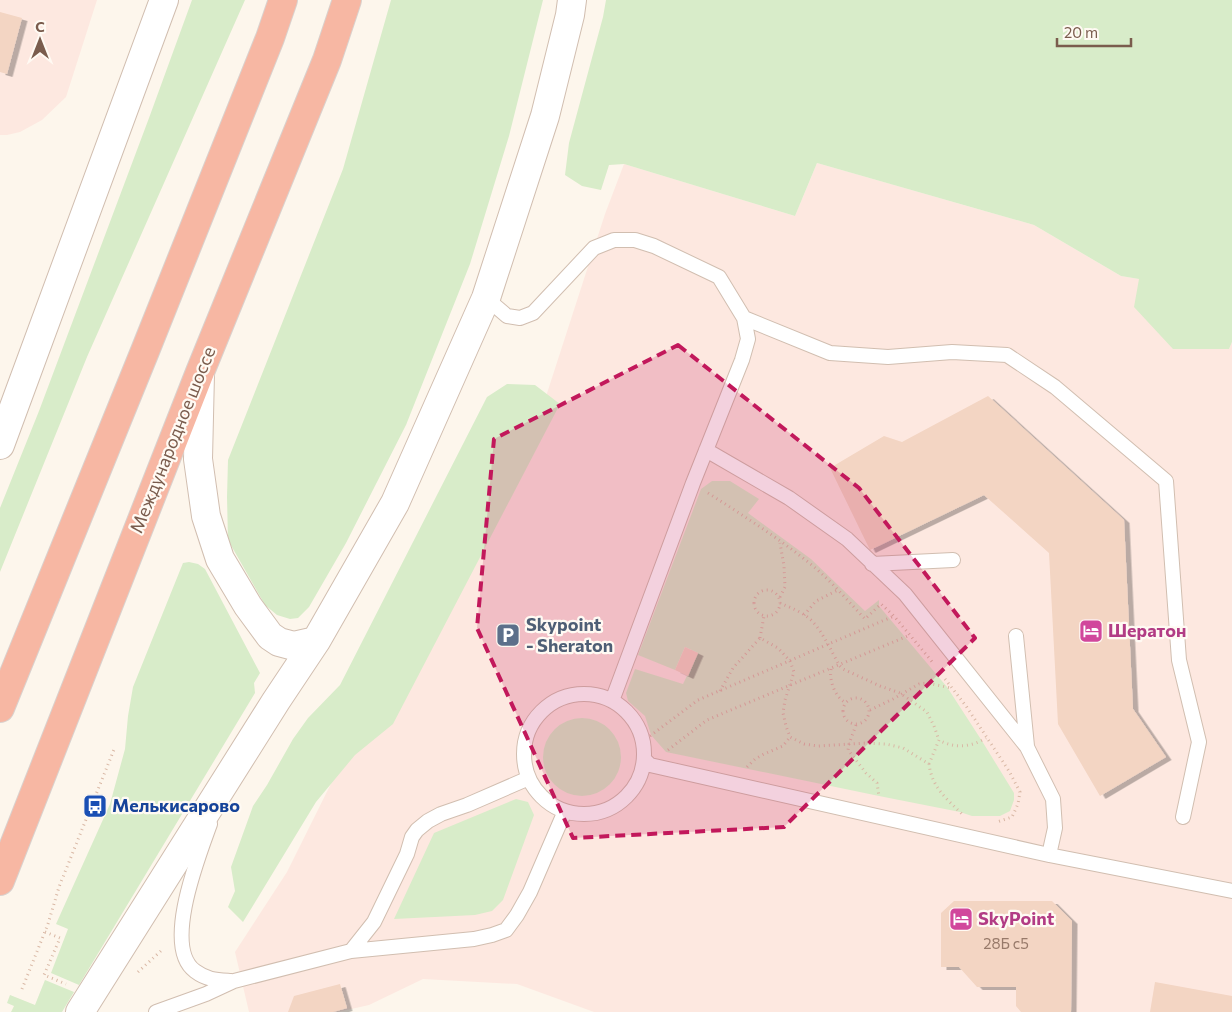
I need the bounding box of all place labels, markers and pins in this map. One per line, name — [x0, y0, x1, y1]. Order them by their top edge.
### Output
place label: Skypoint - Sheraton — [526, 613, 613, 656]
hotel icon: Шератон — [1078, 618, 1104, 644]
place label: Шератон — [1108, 619, 1186, 641]
parking icon: Skypoint - Sheraton — [495, 622, 521, 648]
bus stop icon: Мелькисарово — [82, 793, 108, 819]
place label: Мелькисарово — [112, 794, 240, 816]
hotel icon: SkyPoint — [948, 906, 974, 932]
place label: SkyPoint — [978, 907, 1055, 929]

